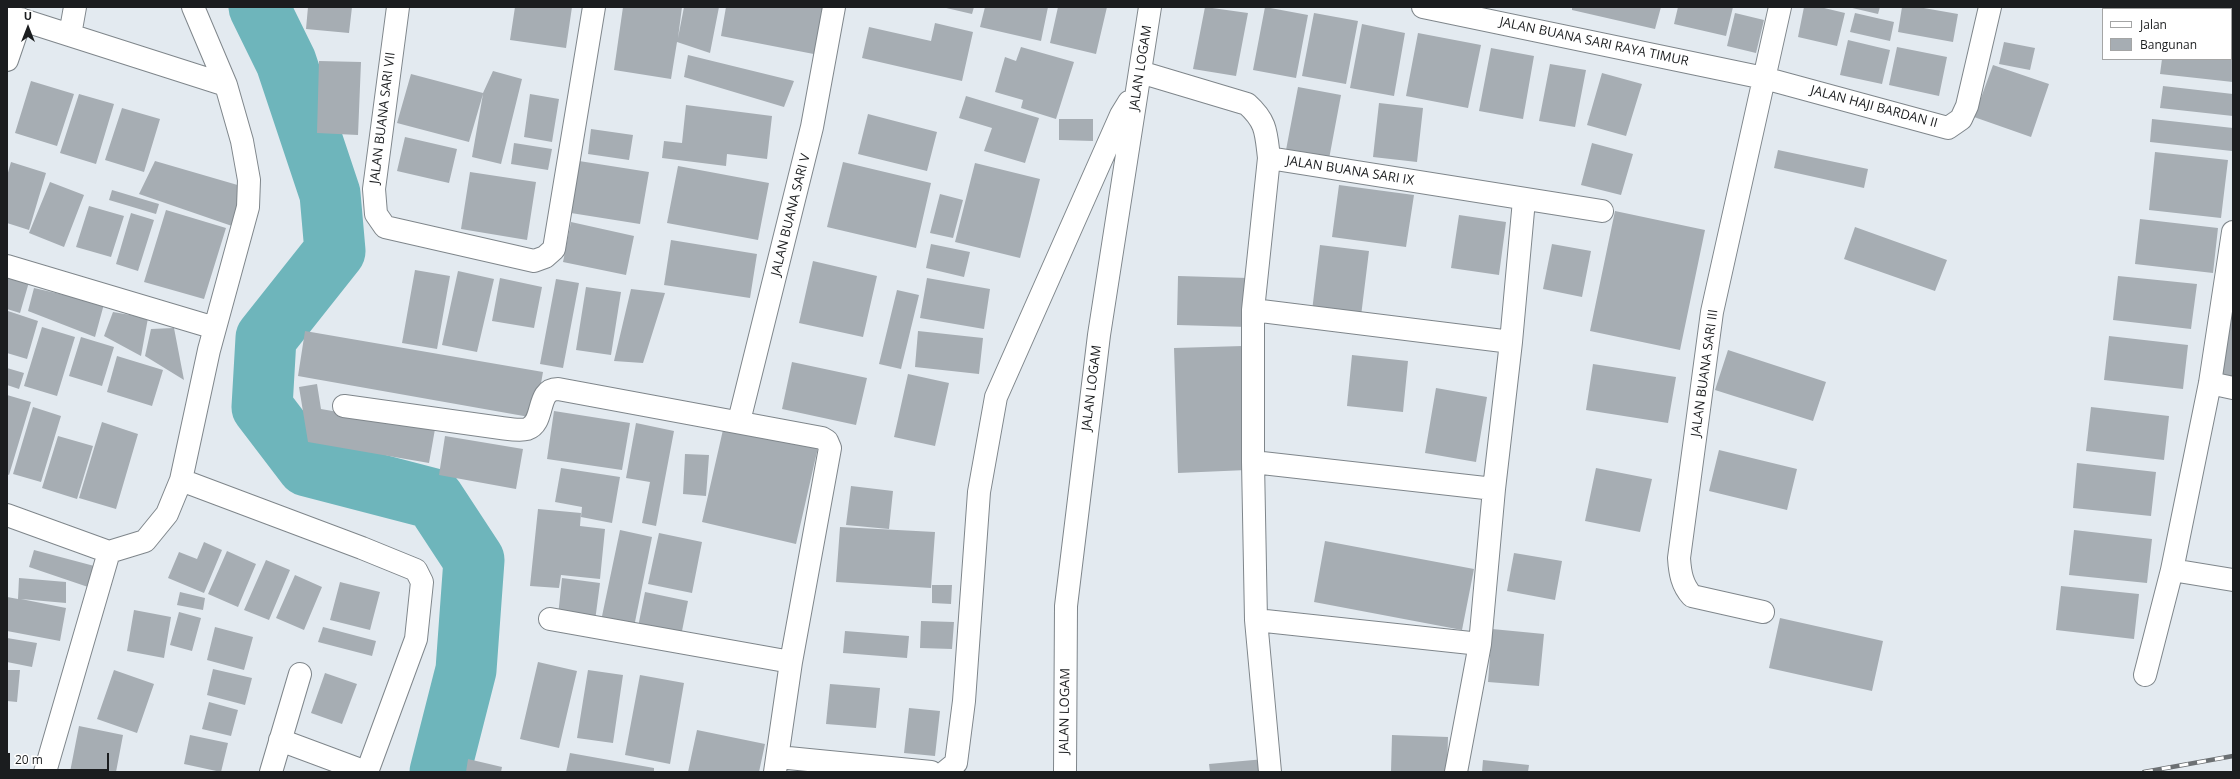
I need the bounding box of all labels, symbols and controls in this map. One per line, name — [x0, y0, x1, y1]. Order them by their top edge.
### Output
north arrow — [8, 8, 48, 48]
text: U — [24, 8, 32, 23]
legend — [2102, 8, 2232, 60]
street label: JALAN BUANA SARI RAYA TIMUR — [1498, 14, 1690, 70]
text: Jalan — [2140, 16, 2167, 33]
street label: JALAN LOGAM — [1127, 24, 1155, 112]
text: Bangunan — [2140, 36, 2197, 53]
street label: JALAN BUANA SARI VII — [367, 51, 399, 185]
street label: JALAN HAJI BARDAN II — [1809, 83, 1939, 131]
street label: JALAN BUANA SARI V — [768, 152, 814, 278]
street label: JALAN BUANA SARI IX — [1285, 153, 1415, 189]
street label: JALAN BUANA SARI III — [1688, 308, 1722, 438]
street label: JALAN LOGAM — [1079, 344, 1105, 432]
street label: JALAN LOGAM — [1056, 668, 1074, 754]
scale bar — [10, 745, 111, 771]
text: 20 m — [15, 751, 43, 768]

